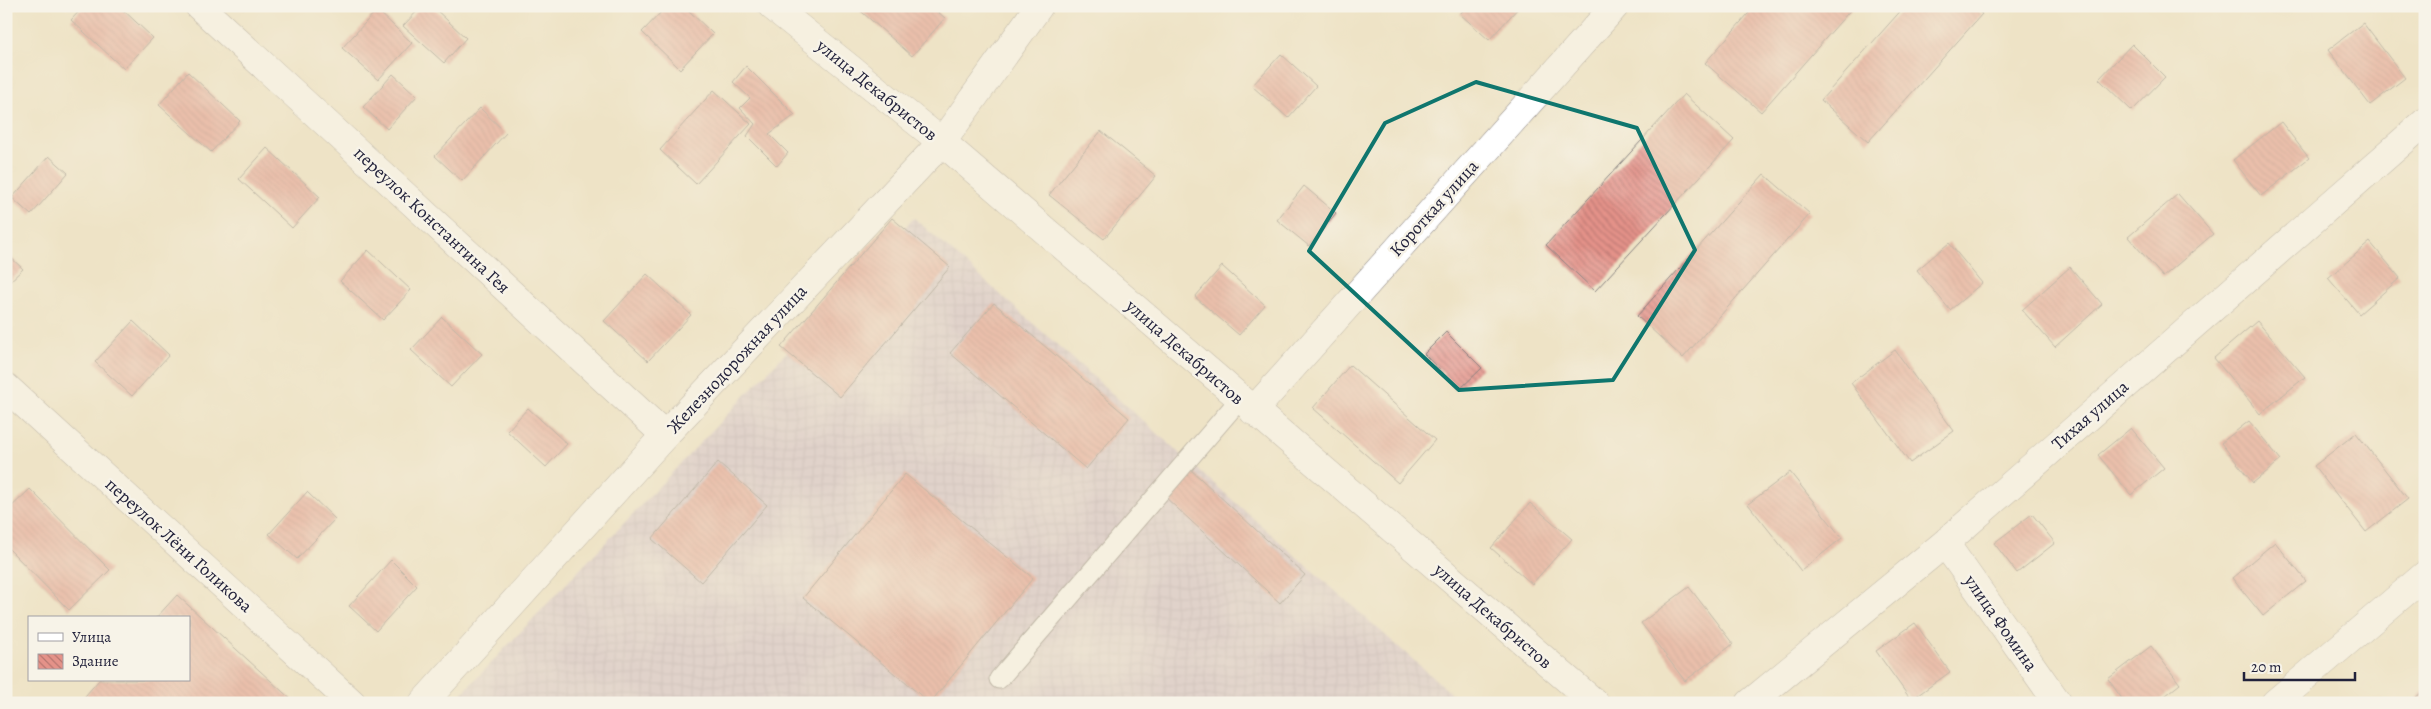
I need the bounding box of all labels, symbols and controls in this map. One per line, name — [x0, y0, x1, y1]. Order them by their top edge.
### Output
street label: улица Декабристов — [811, 33, 943, 146]
street label: переулок Константина Гея — [349, 141, 515, 299]
street label: Короткая улица — [1384, 154, 1484, 261]
street label: Железнодорожная улица — [662, 279, 813, 439]
street label: улица Декабристов — [1120, 293, 1249, 410]
street label: Тихая улица — [2046, 374, 2134, 455]
street label: переулок Лёни Голикова — [100, 472, 258, 618]
street label: улица Декабристов — [1428, 557, 1557, 674]
street label: улица Фомина — [1958, 569, 2044, 677]
legend — [28, 616, 190, 682]
text: Улица — [72, 627, 111, 647]
scale bar — [2244, 649, 2355, 681]
text: Здание — [72, 651, 119, 671]
text: 20 m — [2251, 657, 2282, 677]

